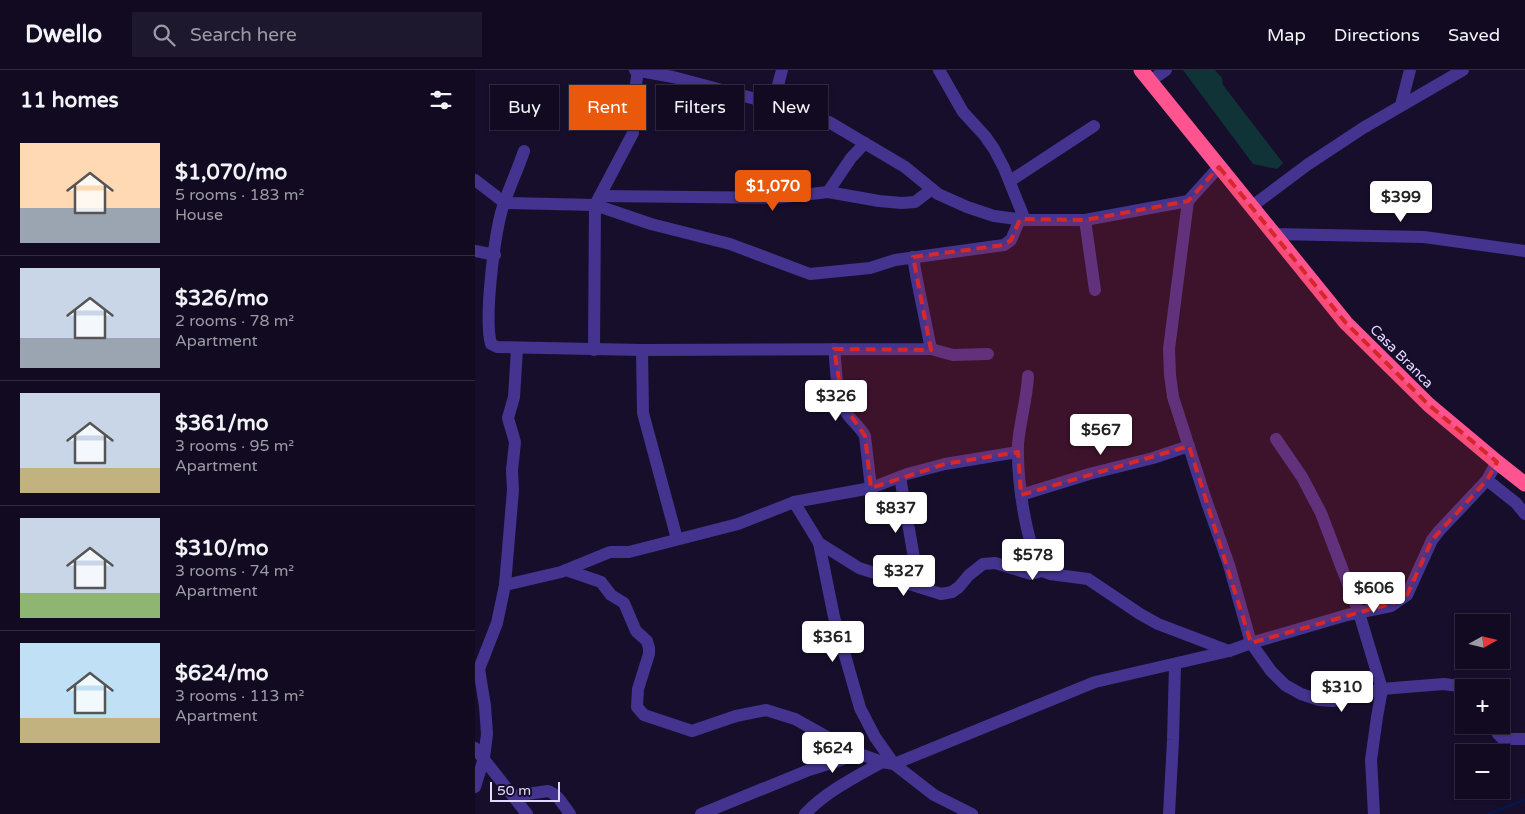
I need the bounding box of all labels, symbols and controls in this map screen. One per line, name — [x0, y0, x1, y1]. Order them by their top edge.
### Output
search box — [132, 12, 482, 57]
text: Dwello — [25, 20, 102, 49]
icon: search — [150, 21, 178, 49]
text: Search here — [190, 24, 297, 46]
text: Map — [1267, 24, 1306, 46]
text: Directions — [1334, 24, 1420, 46]
text: Saved — [1448, 24, 1500, 46]
chip: Buy — [490, 85, 559, 130]
chip: Rent — [569, 85, 646, 130]
chip: Filters — [656, 85, 744, 130]
chip: New — [754, 85, 828, 130]
icon: filters — [427, 86, 455, 114]
text: 11 homes — [20, 88, 119, 113]
text: $1,070/mo — [175, 160, 287, 185]
icon: home — [60, 163, 120, 223]
pin: $1,070 — [732, 170, 814, 212]
text: $1,070 — [746, 176, 800, 196]
pin: $399 — [1371, 180, 1431, 223]
text: 5 rooms · 183 m² — [175, 185, 304, 205]
text: $399 — [1381, 187, 1421, 207]
text: House — [175, 205, 223, 225]
text: $326/mo — [175, 286, 269, 311]
icon: home — [60, 288, 120, 348]
text: 2 rooms · 78 m² — [175, 311, 294, 331]
street label: Casa Branca — [1366, 321, 1437, 392]
text: Apartment — [175, 331, 258, 351]
pin: $326 — [806, 380, 866, 422]
text: $326 — [816, 386, 856, 406]
text: $361/mo — [175, 411, 269, 436]
icon: home — [60, 413, 120, 473]
pin: $567 — [1071, 414, 1131, 456]
text: $567 — [1081, 420, 1121, 440]
text: 3 rooms · 95 m² — [175, 436, 294, 456]
text: Apartment — [175, 456, 258, 476]
pin: $837 — [866, 492, 926, 534]
text: $837 — [876, 498, 916, 518]
text: $310/mo — [175, 536, 269, 561]
icon: home — [60, 538, 120, 598]
pin: $578 — [1003, 538, 1063, 581]
text: $578 — [1013, 545, 1053, 565]
pin: $327 — [874, 554, 934, 597]
text: 3 rooms · 74 m² — [175, 561, 294, 581]
text: $327 — [884, 561, 924, 581]
pin: $606 — [1344, 572, 1404, 614]
text: $606 — [1354, 578, 1394, 598]
text: Apartment — [175, 581, 258, 601]
north arrow — [1455, 614, 1510, 669]
map controls — [1455, 614, 1510, 799]
pin: $361 — [803, 620, 863, 663]
text: $361 — [813, 627, 853, 647]
text: $624/mo — [175, 661, 269, 686]
icon: home — [60, 663, 120, 723]
pin: $310 — [1312, 670, 1372, 713]
text: $310 — [1322, 677, 1362, 697]
button: + — [1455, 679, 1510, 734]
text: 3 rooms · 113 m² — [175, 686, 304, 706]
text: Apartment — [175, 706, 258, 726]
pin: $624 — [803, 732, 863, 774]
text: $624 — [813, 738, 853, 758]
button: − — [1455, 744, 1510, 799]
scale bar — [490, 779, 560, 802]
text: 50 m — [497, 782, 531, 799]

